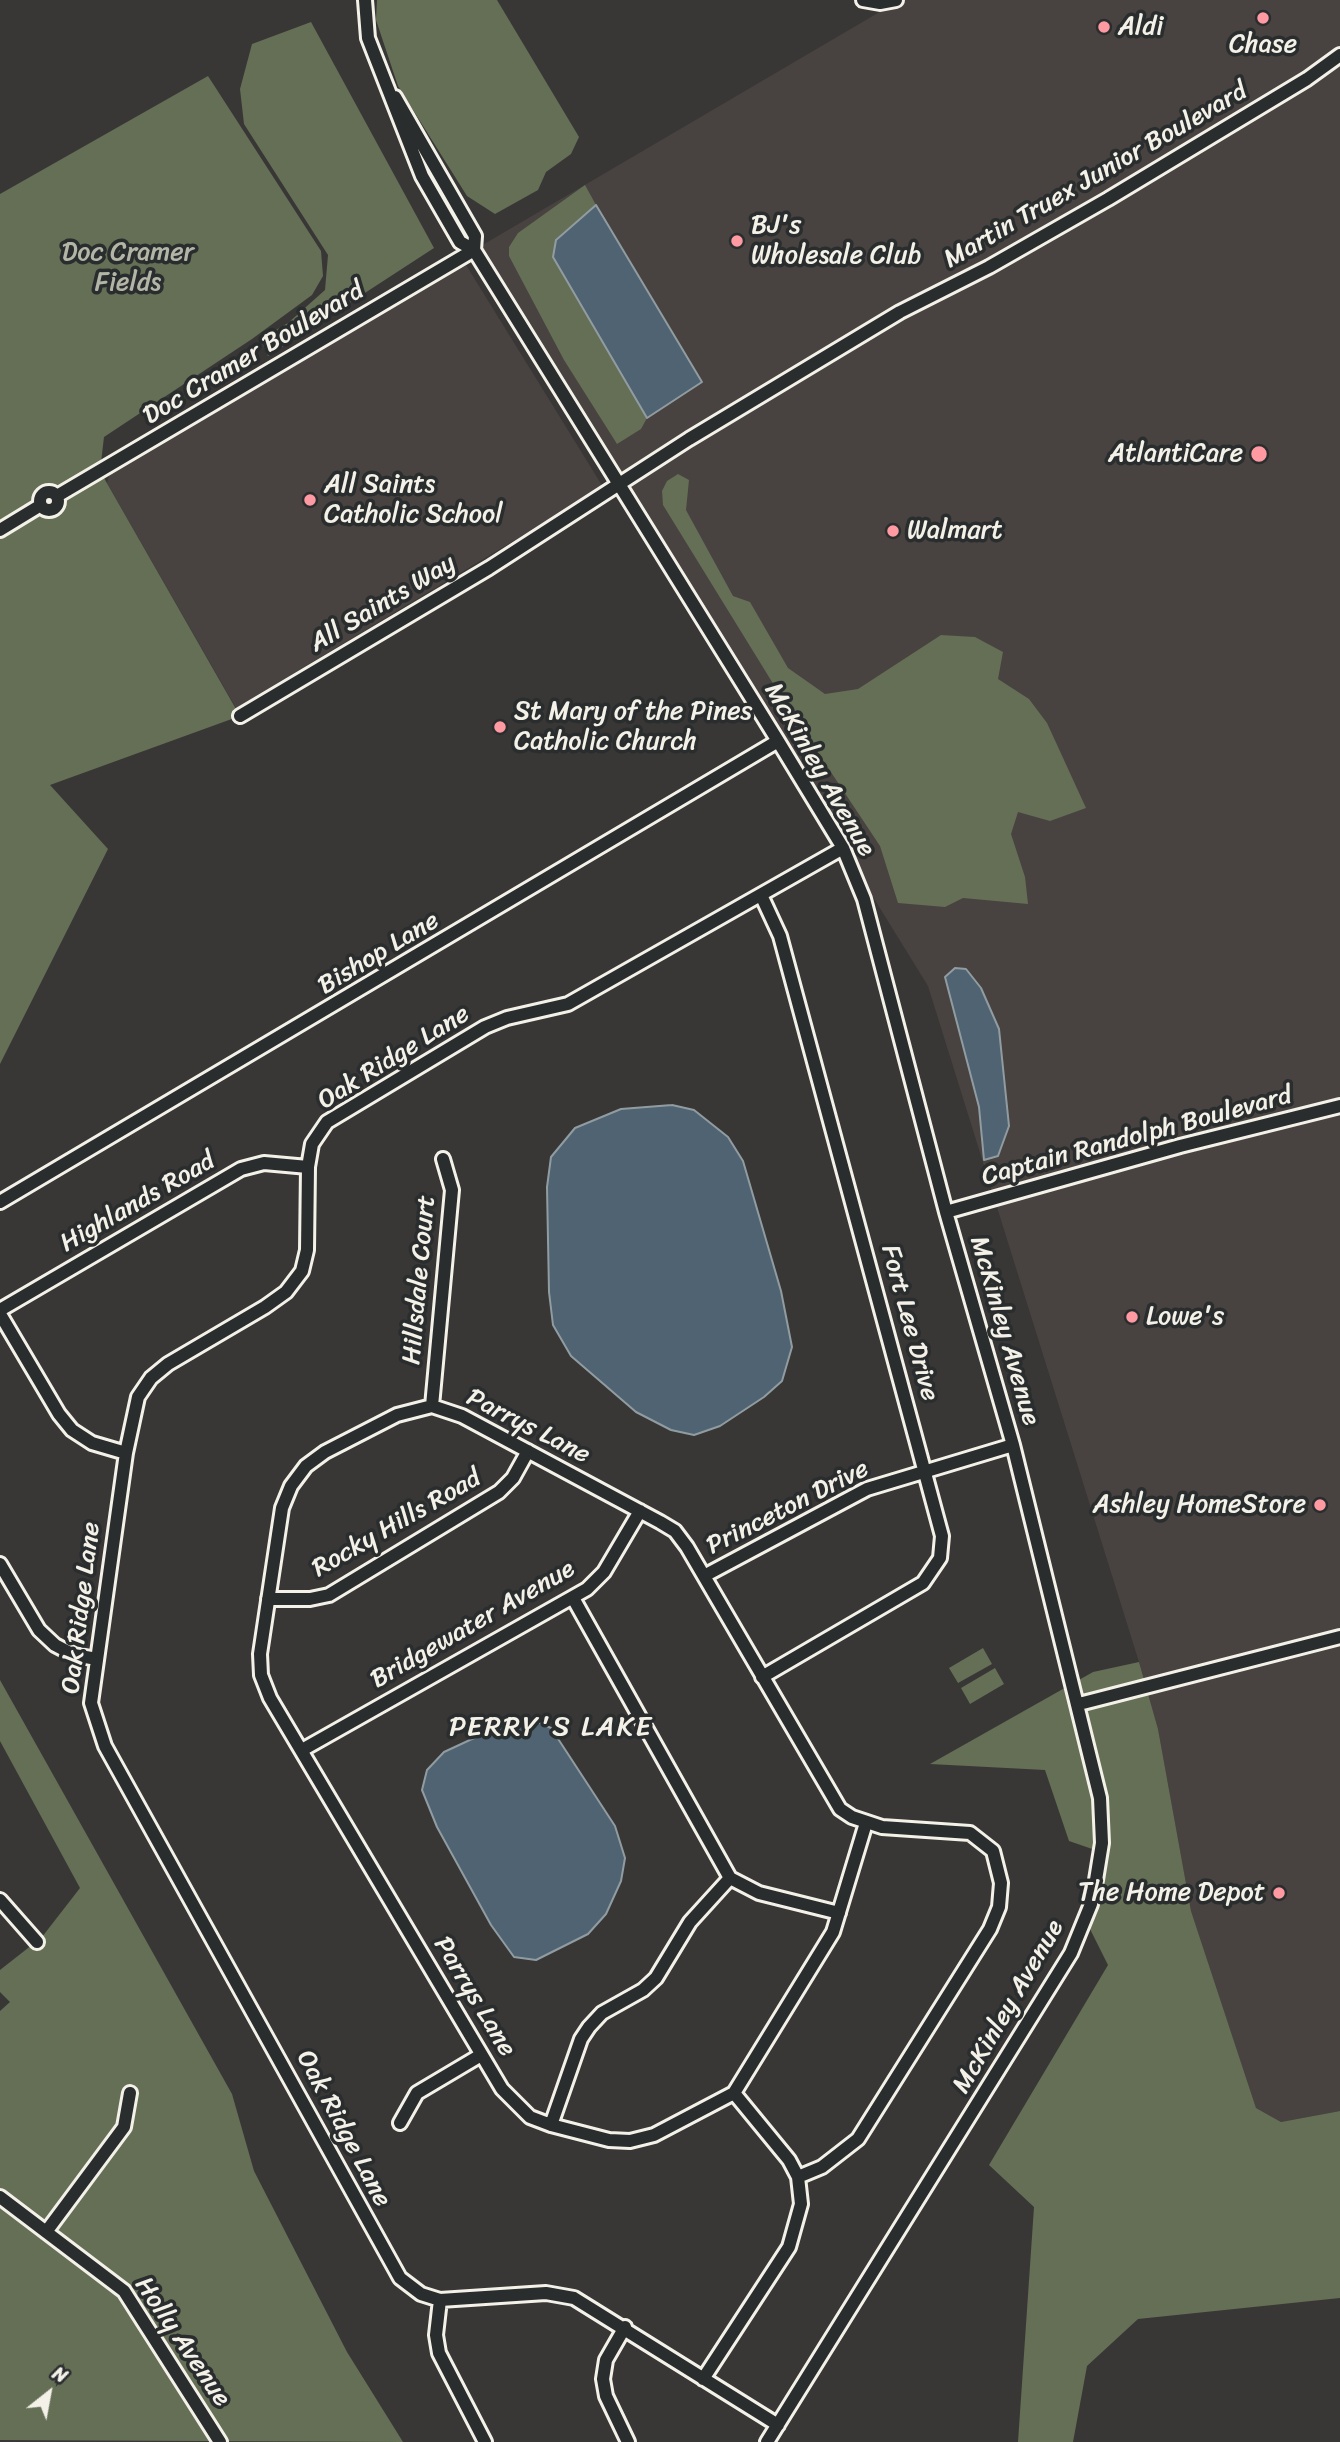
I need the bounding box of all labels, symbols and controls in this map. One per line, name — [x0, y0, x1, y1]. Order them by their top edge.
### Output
marker: Chase — [1255, 10, 1271, 26]
place label: Aldi — [1118, 11, 1163, 43]
marker: Aldi — [1096, 19, 1112, 35]
place label: Chase — [1229, 29, 1297, 61]
street label: Martin Truex Junior Boulevard — [939, 76, 1253, 276]
place label: BJ's Wholesale Club — [751, 210, 921, 272]
marker: BJ's Wholesale Club — [729, 233, 745, 249]
park label: Doc Cramer Fields — [62, 237, 194, 298]
street label: Doc Cramer Boulevard — [138, 276, 370, 432]
place label: AtlantiCare — [1108, 438, 1243, 470]
marker: AtlantiCare — [1249, 444, 1269, 464]
place label: All Saints Catholic School — [324, 469, 503, 530]
marker: All Saints Catholic School — [302, 492, 318, 508]
place label: Walmart — [907, 515, 1003, 547]
marker: Walmart — [885, 523, 901, 539]
street label: All Saints Way — [304, 548, 462, 660]
street label: McKinley Avenue — [757, 678, 881, 862]
place label: St Mary of the Pines Catholic Church — [514, 696, 753, 758]
marker: St Mary of the Pines Catholic Church — [492, 719, 508, 735]
street label: Bishop Lane — [313, 906, 445, 1002]
street label: Oak Ridge Lane — [312, 999, 476, 1117]
street label: Captain Randolph Boulevard — [979, 1081, 1295, 1193]
street label: Highlands Road — [55, 1146, 221, 1260]
street label: Hillsdale Court — [397, 1194, 443, 1366]
street label: McKinley Avenue — [962, 1233, 1046, 1429]
street label: Fort Lee Drive — [873, 1241, 945, 1405]
place label: Lowe's — [1146, 1301, 1224, 1333]
marker: Lowe's — [1124, 1309, 1140, 1325]
street label: Parrys Lane — [461, 1383, 595, 1471]
street label: Princeton Drive — [702, 1454, 874, 1562]
street label: Rocky Hills Road — [307, 1463, 487, 1585]
place label: Ashley HomeStore — [1093, 1489, 1306, 1521]
marker: Ashley HomeStore — [1312, 1497, 1328, 1513]
street label: Oak Ridge Lane — [56, 1520, 108, 1696]
street label: Bridgewater Avenue — [365, 1554, 581, 1696]
district label: PERRY'S LAKE — [451, 1711, 651, 1745]
place label: The Home Depot — [1078, 1877, 1265, 1909]
marker: The Home Depot — [1271, 1885, 1287, 1901]
street label: McKinley Avenue — [947, 1915, 1071, 2099]
street label: Parrys Lane — [426, 1931, 522, 2063]
street label: Oak Ridge Lane — [289, 2045, 397, 2213]
street label: Holly Avenue — [127, 2271, 237, 2413]
text: N — [46, 2357, 74, 2392]
north arrow — [14, 2358, 84, 2428]

